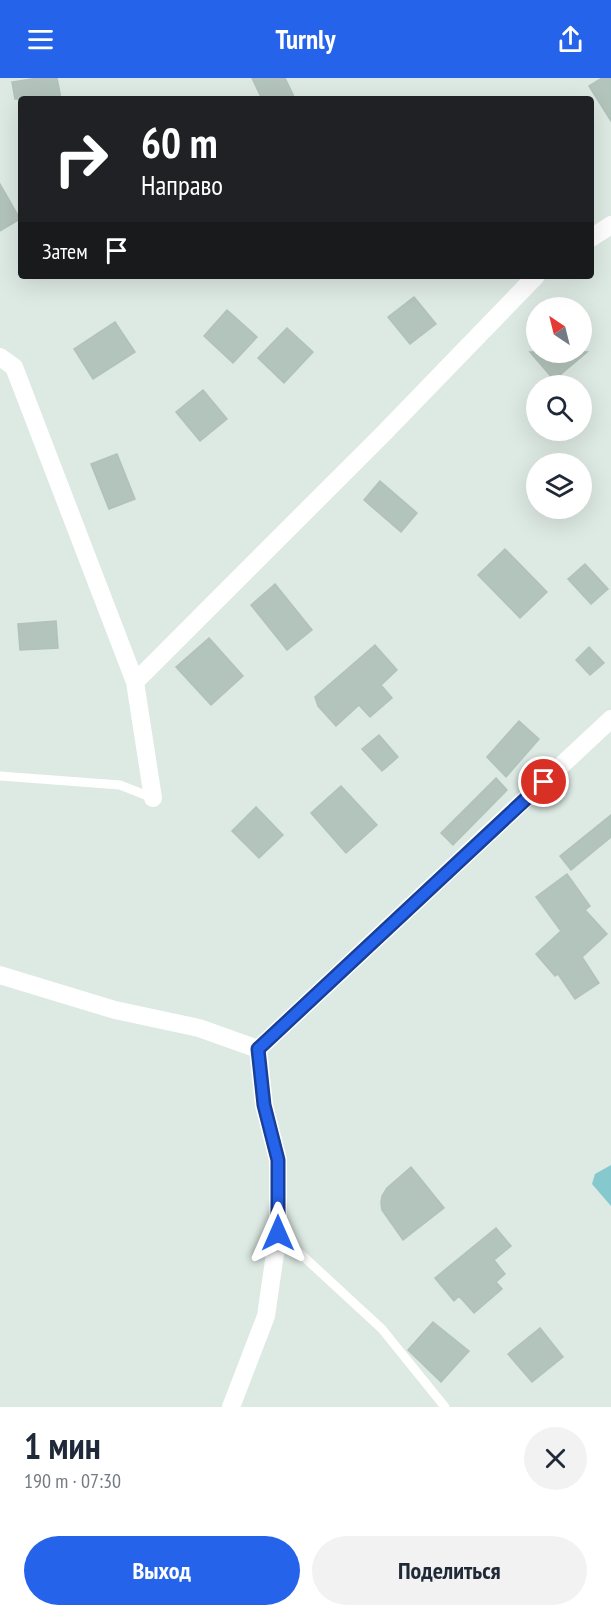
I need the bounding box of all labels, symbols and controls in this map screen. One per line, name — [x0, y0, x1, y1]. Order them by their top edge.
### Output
text: Turnly — [276, 22, 335, 56]
icon: menu — [24, 23, 57, 56]
icon: share — [554, 23, 587, 56]
text: 60 m — [141, 115, 218, 170]
icon: right — [42, 120, 120, 198]
text: Направо — [141, 168, 223, 202]
icon: arrive — [100, 234, 133, 267]
text: Затем — [42, 237, 88, 265]
north arrow — [526, 297, 592, 363]
map controls — [526, 297, 592, 519]
button: search — [526, 375, 592, 441]
button: layers — [526, 453, 592, 519]
pin — [518, 756, 569, 807]
icon: arrive — [527, 765, 560, 798]
position arrow — [246, 1201, 310, 1265]
text: 1 мин — [24, 1422, 101, 1469]
button: close — [524, 1427, 587, 1490]
text: 190 m · 07:30 — [24, 1468, 121, 1494]
button: Выход — [24, 1536, 300, 1605]
button: Поделиться — [312, 1536, 587, 1605]

